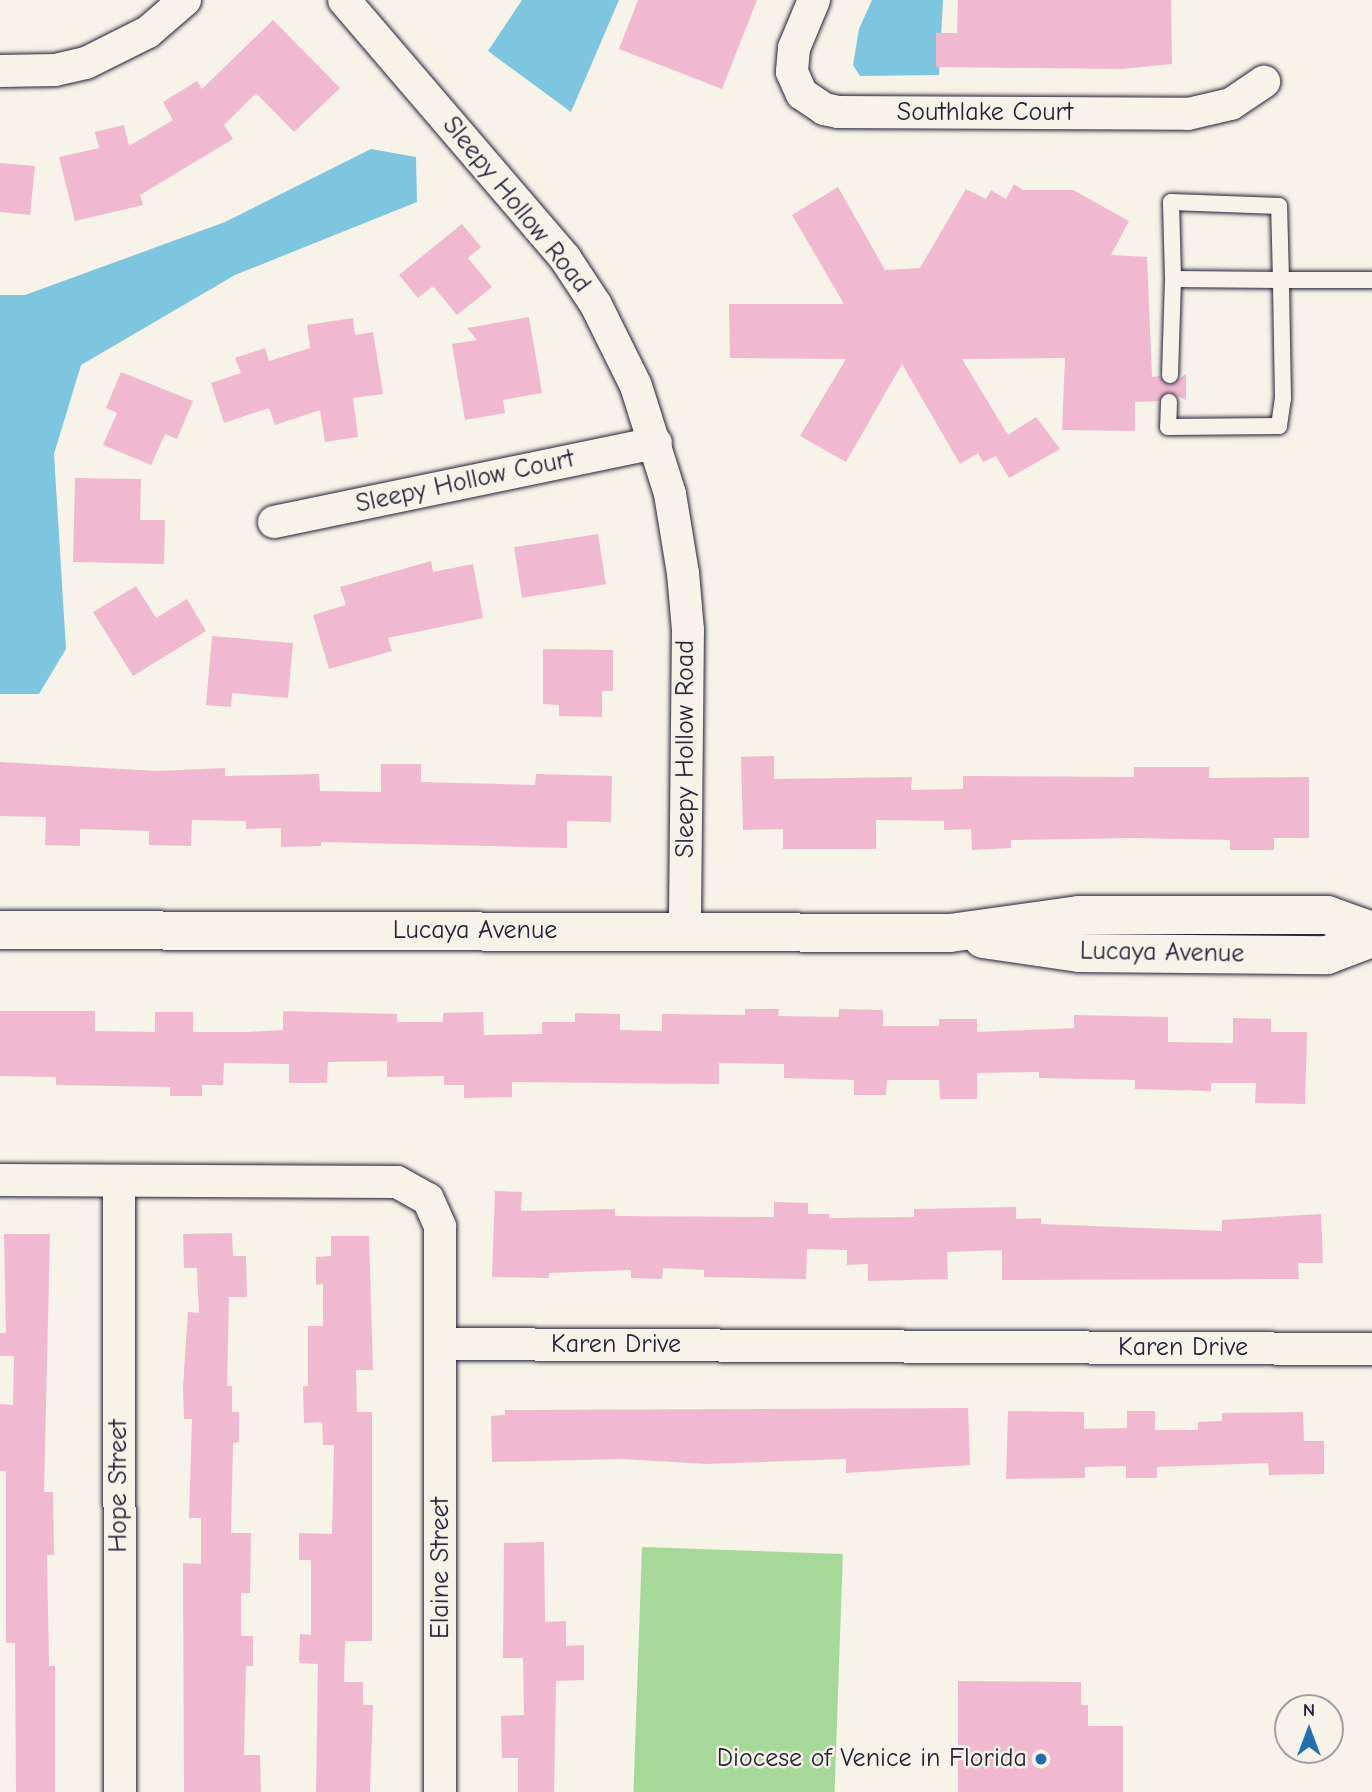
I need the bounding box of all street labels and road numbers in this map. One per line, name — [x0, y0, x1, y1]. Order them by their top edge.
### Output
street label: Southlake Court — [897, 97, 1073, 129]
street label: Sleepy Hollow Road — [435, 111, 597, 299]
street label: Sleepy Hollow Court — [353, 444, 577, 520]
street label: Sleepy Hollow Road — [670, 640, 702, 858]
street label: Lucaya Avenue — [393, 915, 557, 947]
street label: Lucaya Avenue — [1080, 936, 1244, 970]
street label: Karen Drive — [551, 1329, 681, 1361]
street label: Karen Drive — [1118, 1332, 1248, 1364]
street label: Hope Street — [103, 1419, 135, 1553]
street label: Elaine Street — [425, 1497, 457, 1639]

